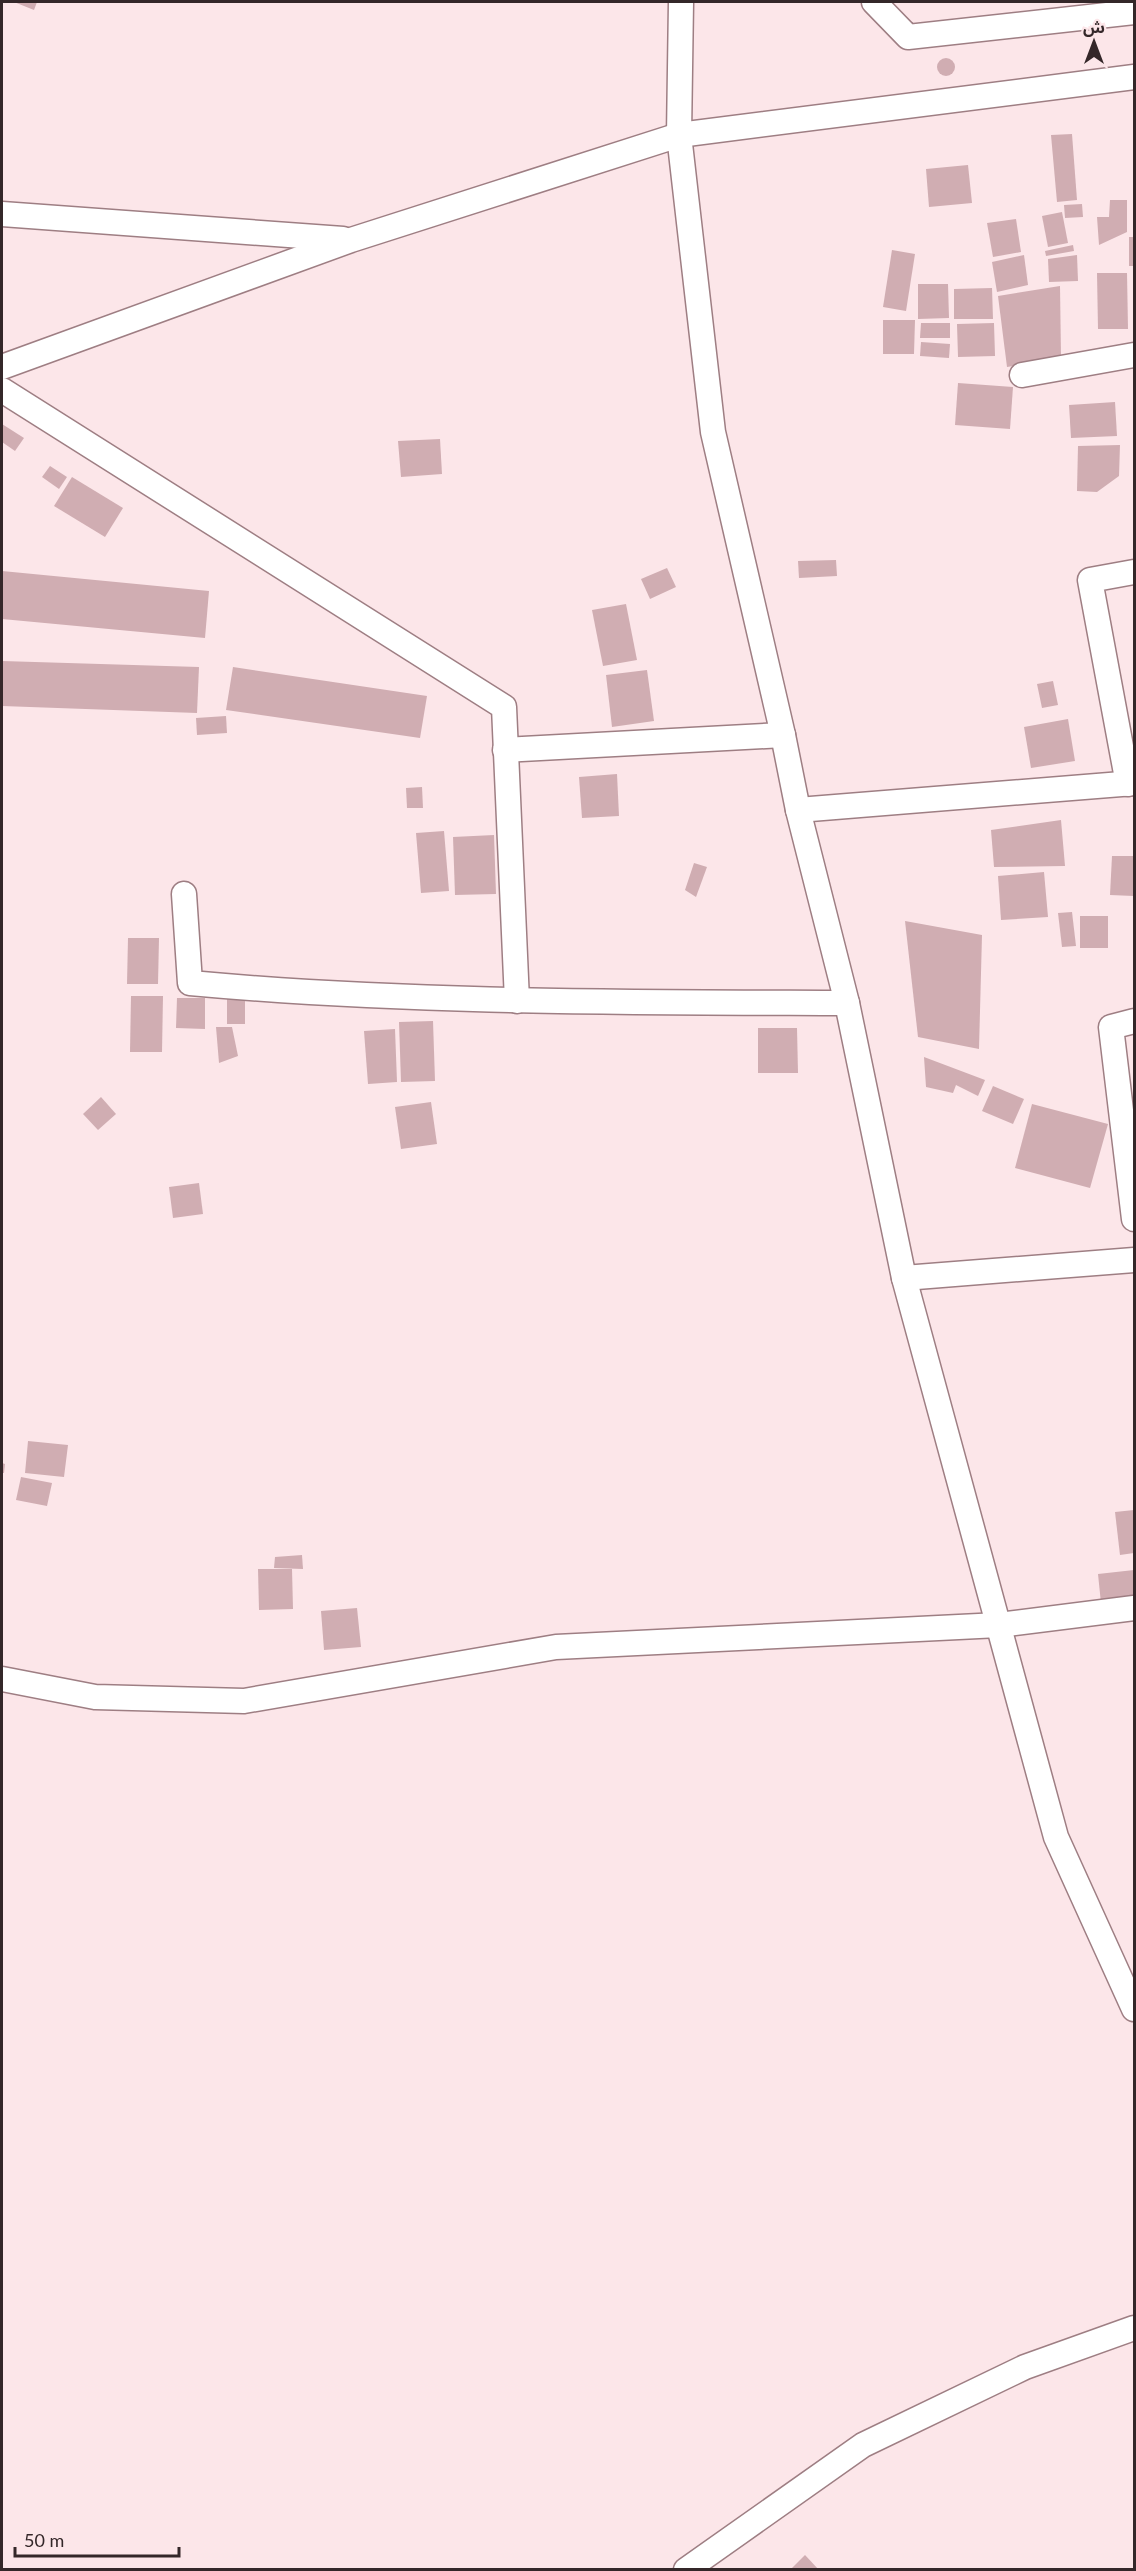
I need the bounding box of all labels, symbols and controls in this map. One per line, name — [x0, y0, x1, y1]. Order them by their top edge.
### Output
north arrow — [1064, 12, 1124, 72]
text: ش — [1083, 17, 1105, 37]
scale bar — [15, 2520, 178, 2558]
text: 50 m — [24, 2529, 64, 2551]

